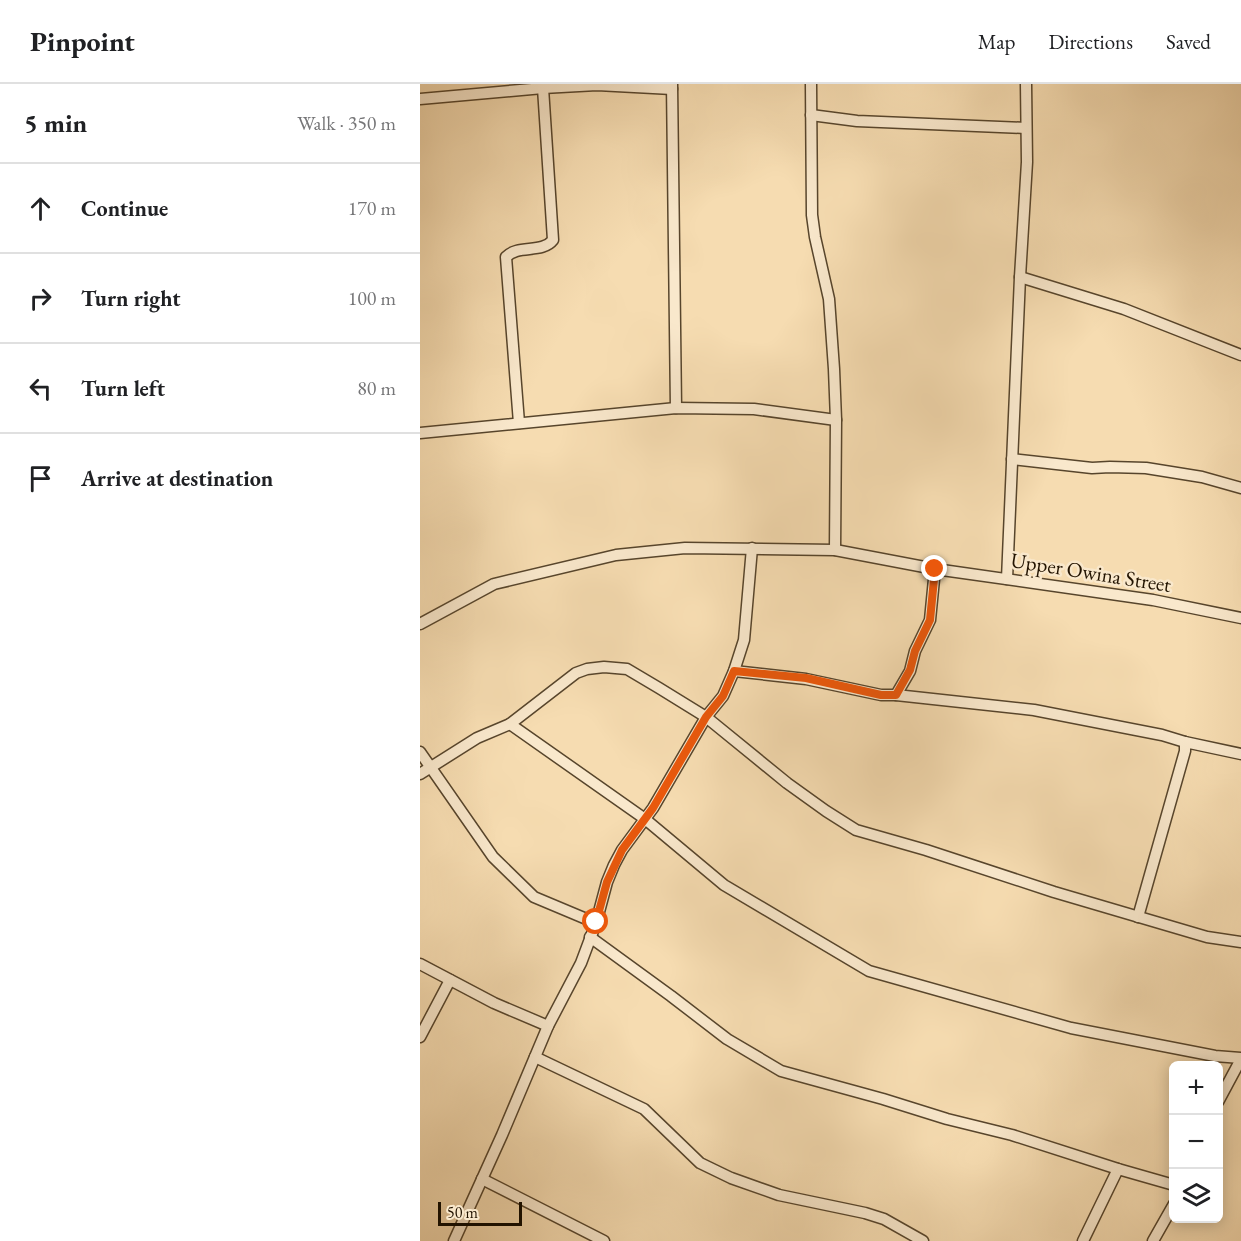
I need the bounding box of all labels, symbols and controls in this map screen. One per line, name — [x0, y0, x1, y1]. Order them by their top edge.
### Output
text: Pinpoint — [30, 23, 135, 59]
text: Map — [978, 28, 1015, 55]
text: Directions — [1048, 28, 1133, 55]
text: Saved — [1166, 28, 1211, 55]
text: 5 min — [24, 106, 87, 140]
text: Walk · 350 m — [297, 110, 396, 136]
icon: ahead — [24, 192, 57, 225]
text: Continue — [81, 194, 168, 223]
text: 170 m — [348, 195, 396, 221]
icon: right — [24, 282, 57, 315]
text: Turn right — [81, 284, 180, 313]
text: 100 m — [348, 285, 396, 311]
icon: left — [24, 372, 57, 405]
text: Turn left — [81, 374, 165, 403]
text: 80 m — [357, 375, 396, 401]
icon: arrive — [24, 462, 57, 495]
text: Arrive at destination — [81, 464, 273, 493]
street label: Upper Owina Street — [1009, 546, 1174, 598]
route end — [921, 555, 947, 581]
route start — [582, 908, 608, 934]
map controls — [1169, 1061, 1223, 1223]
button: + — [1169, 1061, 1223, 1115]
button: − — [1169, 1115, 1223, 1169]
button: layers — [1169, 1169, 1223, 1223]
scale bar — [438, 1199, 522, 1226]
text: 50 m — [447, 1202, 478, 1223]

